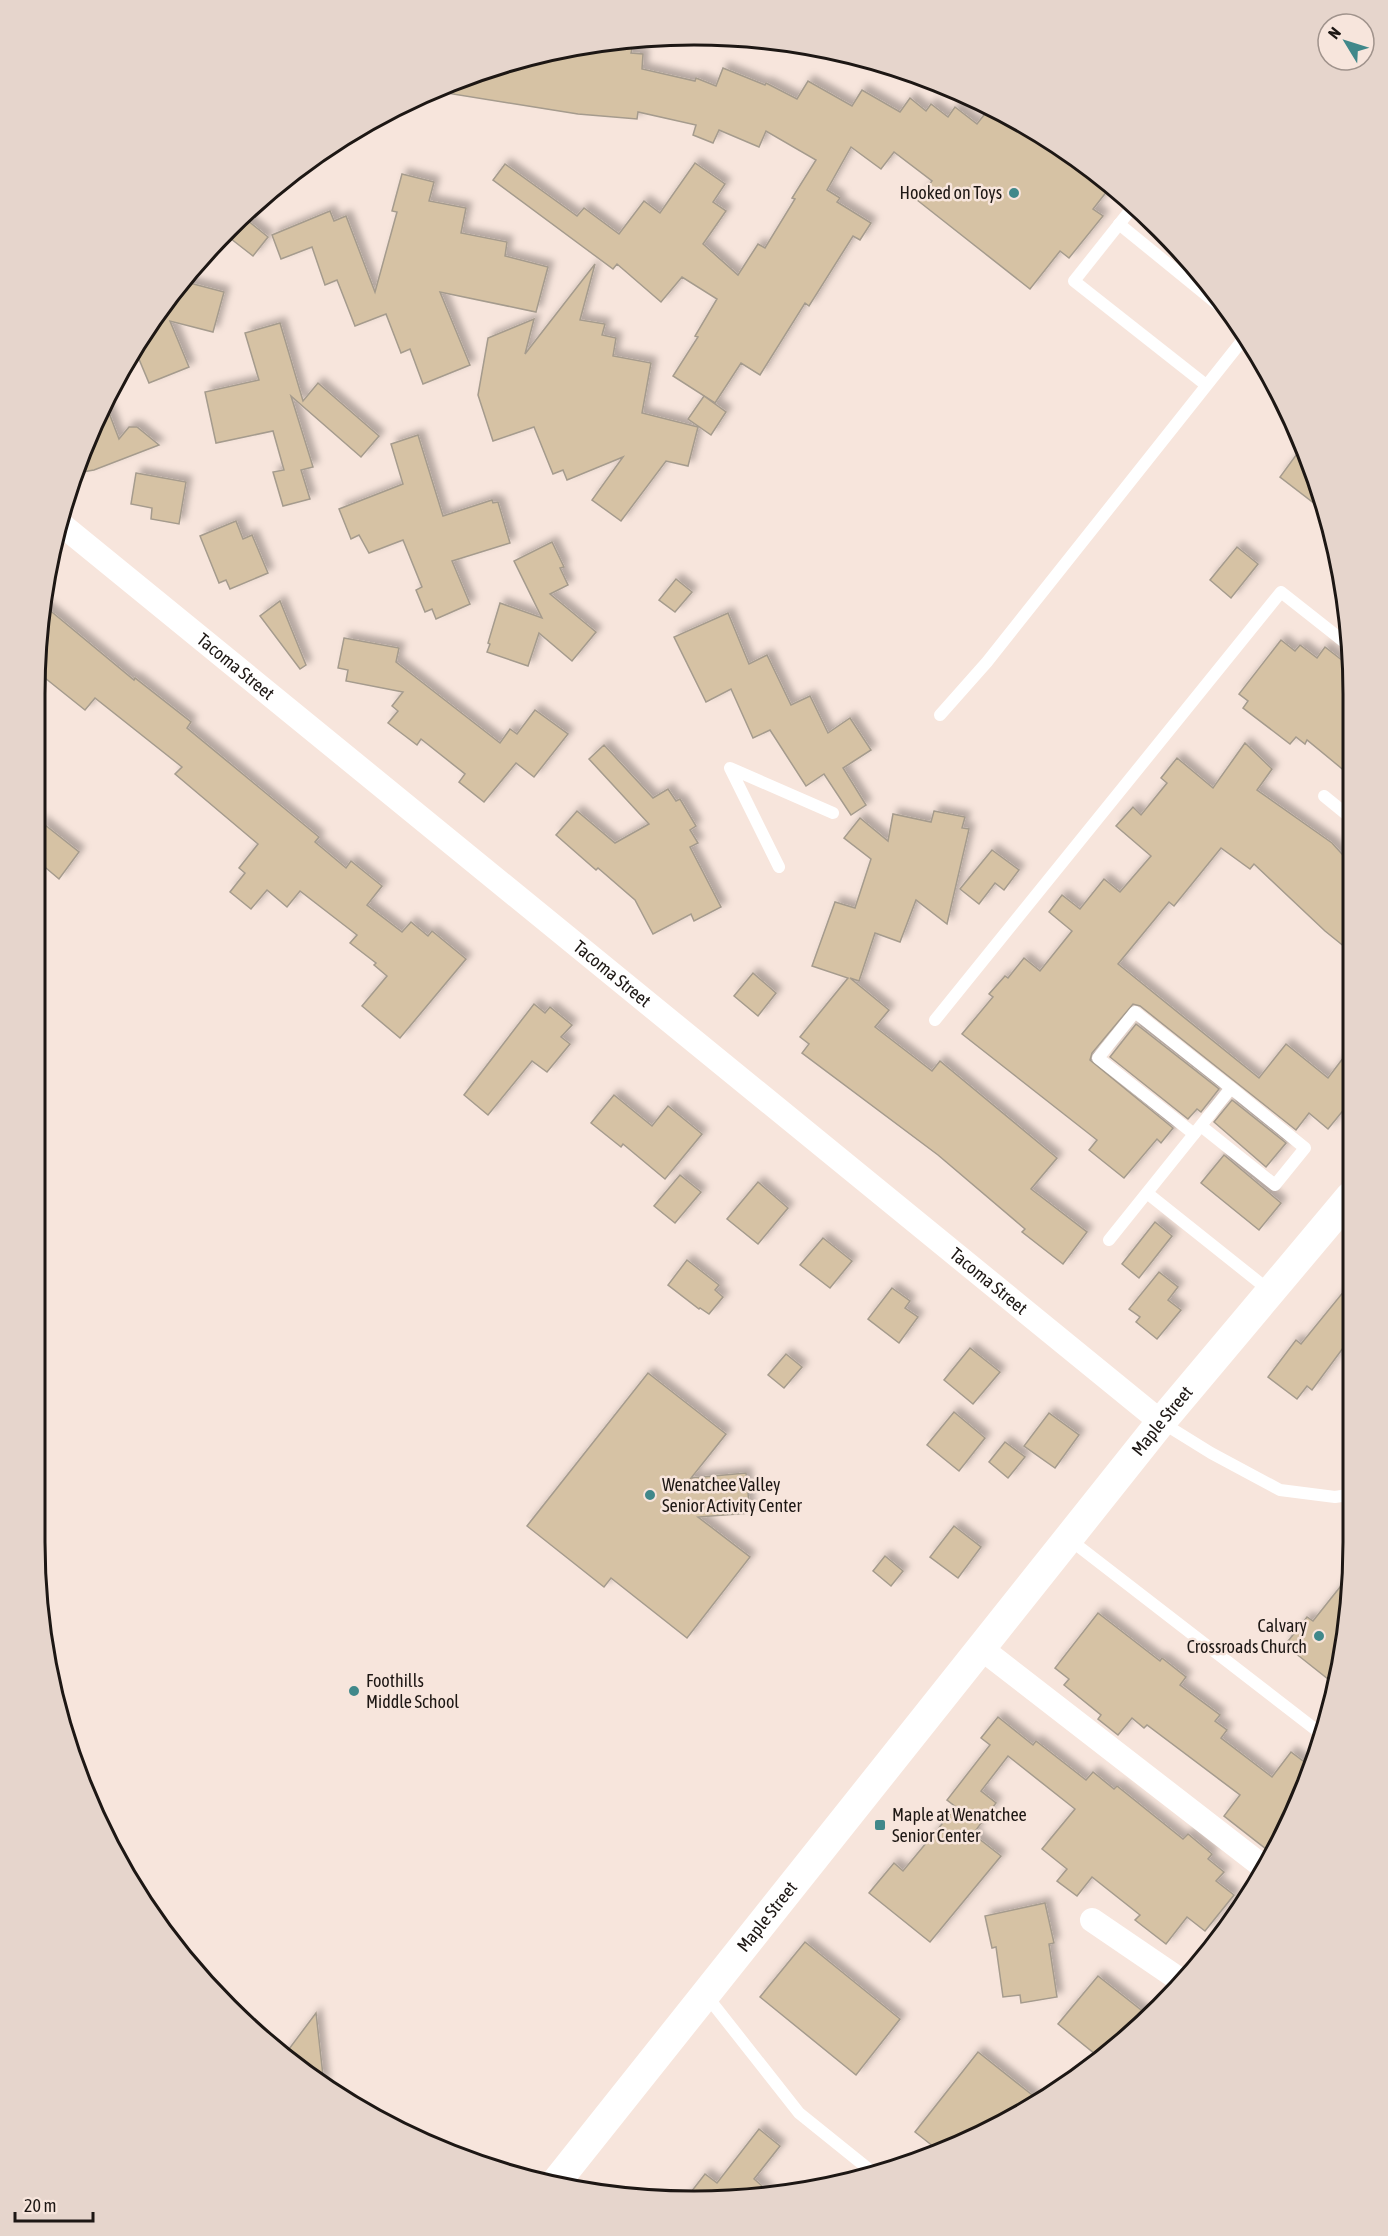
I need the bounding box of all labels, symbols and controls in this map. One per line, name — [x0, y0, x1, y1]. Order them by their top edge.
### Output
north arrow — [1316, 12, 1376, 72]
text: N — [1324, 23, 1344, 42]
place label: Hooked on Toys — [899, 182, 1002, 203]
marker: Hooked on Toys — [1007, 186, 1021, 200]
street label: Tacoma Street — [193, 629, 279, 704]
street label: Tacoma Street — [569, 936, 655, 1011]
street label: Tacoma Street — [946, 1243, 1032, 1319]
street label: Maple Street — [1127, 1382, 1197, 1460]
place label: Wenatchee Valley Senior Activity Center — [662, 1474, 802, 1516]
marker: Wenatchee Valley Senior Activity Center — [643, 1488, 657, 1502]
place label: Calvary Crossroads Church — [1187, 1615, 1307, 1657]
marker: Calvary Crossroads Church — [1312, 1629, 1326, 1643]
place label: Foothills Middle School — [366, 1670, 459, 1712]
marker: Foothills Middle School — [347, 1684, 361, 1698]
place label: Maple at Wenatchee Senior Center — [892, 1804, 1027, 1846]
marker: Maple at Wenatchee Senior Center — [873, 1818, 887, 1832]
street label: Maple Street — [733, 1877, 801, 1956]
scale bar — [15, 2185, 93, 2223]
text: 20 m — [24, 2195, 56, 2216]

